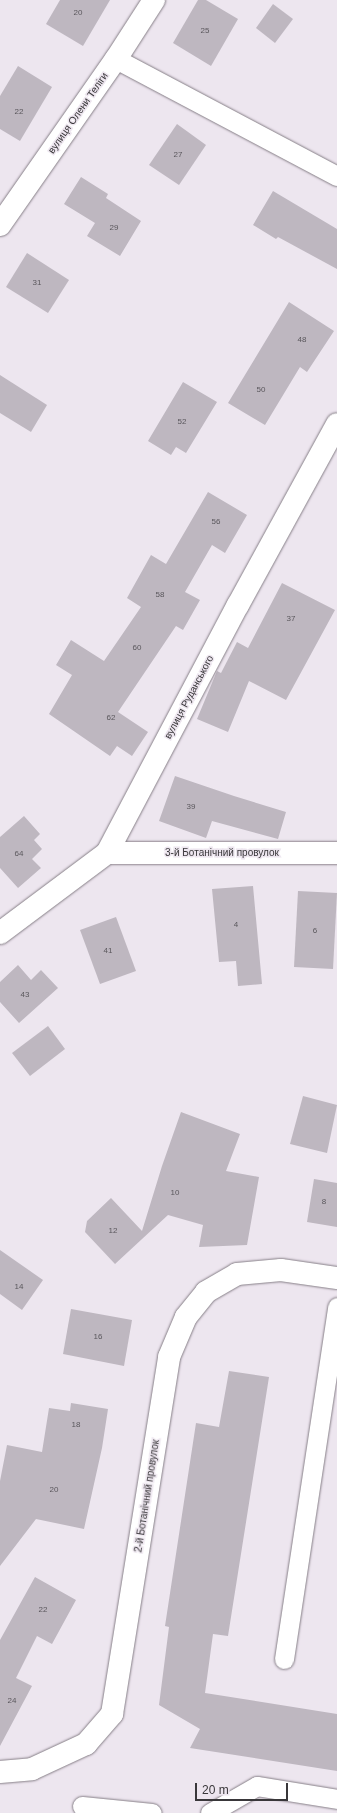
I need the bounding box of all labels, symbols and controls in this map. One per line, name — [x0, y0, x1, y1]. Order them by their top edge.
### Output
house number: 20 — [74, 8, 82, 18]
house number: 25 — [201, 26, 209, 36]
street label: вулиця Олени Теліги — [45, 70, 111, 156]
house number: 22 — [15, 107, 23, 117]
house number: 27 — [174, 150, 182, 160]
house number: 29 — [110, 223, 118, 233]
house number: 31 — [33, 278, 41, 288]
house number: 48 — [298, 335, 306, 345]
house number: 50 — [257, 385, 265, 395]
house number: 52 — [178, 417, 186, 427]
house number: 56 — [212, 517, 220, 527]
house number: 58 — [156, 590, 164, 600]
house number: 37 — [287, 614, 295, 624]
house number: 60 — [133, 643, 141, 653]
street label: вулиця Руданського — [162, 653, 216, 741]
house number: 62 — [107, 713, 115, 723]
house number: 39 — [187, 802, 195, 812]
street label: 3-й Ботанічний провулок — [165, 847, 279, 859]
house number: 64 — [15, 849, 23, 859]
house number: 4 — [234, 920, 238, 930]
house number: 6 — [313, 926, 317, 936]
house number: 41 — [104, 946, 112, 956]
house number: 43 — [21, 990, 29, 1000]
house number: 10 — [171, 1188, 179, 1198]
house number: 8 — [322, 1197, 326, 1207]
house number: 12 — [109, 1226, 117, 1236]
house number: 14 — [15, 1282, 23, 1292]
house number: 16 — [94, 1332, 102, 1342]
house number: 18 — [72, 1420, 80, 1430]
street label: 2-й Ботанічний провулок — [132, 1439, 162, 1553]
house number: 20 — [50, 1485, 58, 1495]
house number: 22 — [39, 1605, 47, 1615]
house number: 24 — [8, 1696, 16, 1706]
scale bar — [197, 1775, 290, 1801]
text: 20 m — [202, 1783, 229, 1797]

